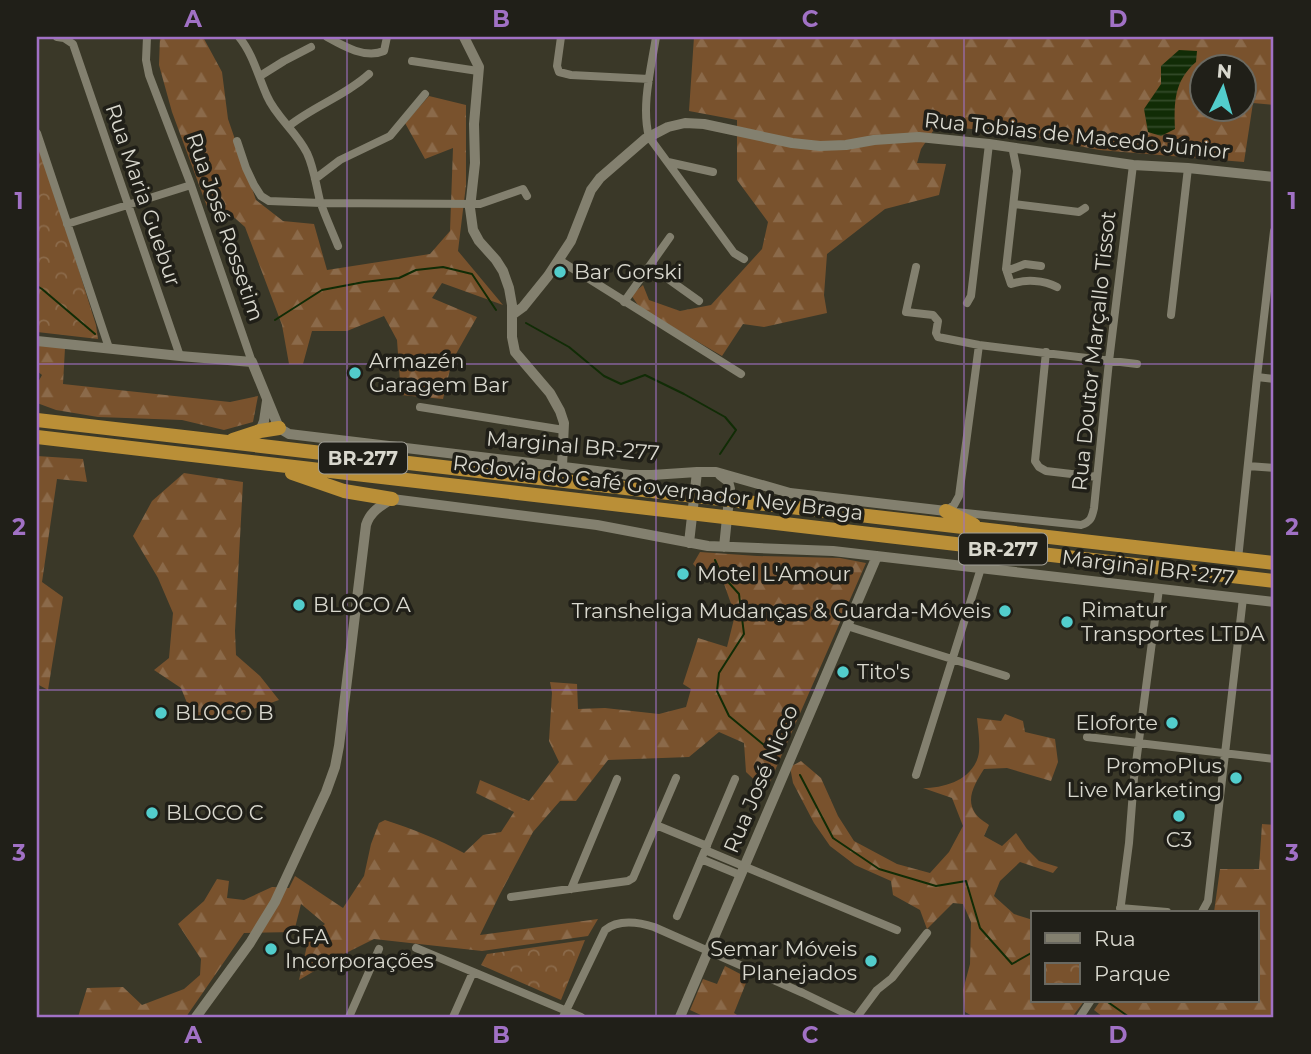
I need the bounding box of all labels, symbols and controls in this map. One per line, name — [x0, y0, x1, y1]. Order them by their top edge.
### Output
text: A — [183, 5, 202, 33]
text: B — [492, 5, 510, 33]
text: C — [802, 5, 819, 33]
text: D — [1109, 5, 1128, 33]
north arrow — [1188, 52, 1258, 122]
text: N — [1216, 59, 1233, 84]
street label: Rua Maria Guebur — [101, 100, 186, 289]
street label: Rua Tobias de Macedo Júnior — [923, 107, 1231, 164]
street label: Rua José Rossetim — [182, 129, 269, 324]
text: 1 — [14, 187, 24, 215]
text: 1 — [1287, 187, 1297, 215]
street label: Rua Doutor Marçallo Tissot — [1066, 210, 1121, 492]
place label: Bar Gorski — [574, 259, 682, 284]
marker: Bar Gorski — [552, 264, 568, 280]
place label: Armazén Garagem Bar — [369, 348, 509, 397]
marker: Armazén Garagem Bar — [347, 365, 363, 381]
street label: Marginal BR-277 — [485, 425, 661, 466]
road number: BR-277 — [319, 442, 407, 474]
street label: Rodovia do Café Governador Ney Braga — [451, 450, 865, 525]
text: 2 — [12, 513, 26, 541]
text: 2 — [1285, 513, 1299, 541]
road number: BR-277 — [959, 534, 1047, 564]
street label: Marginal BR-277 — [1060, 545, 1236, 590]
place label: Motel L'Amour — [697, 561, 851, 586]
marker: Motel L'Amour — [675, 566, 691, 582]
place label: BLOCO A — [313, 592, 412, 617]
marker: BLOCO A — [291, 597, 307, 613]
place label: Rimatur Transportes LTDA — [1081, 597, 1266, 646]
place label: Transheliga Mudanças & Guarda-Móveis — [572, 598, 991, 623]
marker: Transheliga Mudanças & Guarda-Móveis — [997, 603, 1013, 619]
marker: Rimatur Transportes LTDA — [1059, 614, 1075, 630]
place label: Tito's — [857, 659, 910, 684]
marker: Tito's — [835, 664, 851, 680]
place label: BLOCO B — [175, 700, 274, 725]
street label: Rua José Nicco — [718, 701, 803, 857]
marker: BLOCO B — [153, 705, 169, 721]
place label: Eloforte — [1075, 710, 1158, 735]
marker: Eloforte — [1164, 715, 1180, 731]
place label: PromoPlus Live Marketing — [1066, 753, 1222, 802]
marker: PromoPlus Live Marketing — [1228, 770, 1244, 786]
place label: BLOCO C — [166, 800, 264, 825]
marker: BLOCO C — [144, 805, 160, 821]
marker: C3 — [1171, 808, 1187, 824]
place label: C3 — [1166, 827, 1192, 852]
text: 3 — [11, 839, 26, 867]
text: 3 — [1284, 839, 1299, 867]
legend — [1031, 911, 1258, 1002]
place label: GFA Incorporações — [285, 924, 434, 973]
text: Rua — [1094, 926, 1136, 951]
place label: Semar Móveis Planejados — [710, 936, 857, 985]
marker: GFA Incorporações — [263, 941, 279, 957]
marker: Semar Móveis Planejados — [863, 953, 879, 969]
text: Parque — [1094, 961, 1170, 986]
text: A — [183, 1021, 202, 1049]
text: B — [492, 1021, 510, 1049]
text: C — [802, 1021, 819, 1049]
text: D — [1109, 1021, 1128, 1049]

